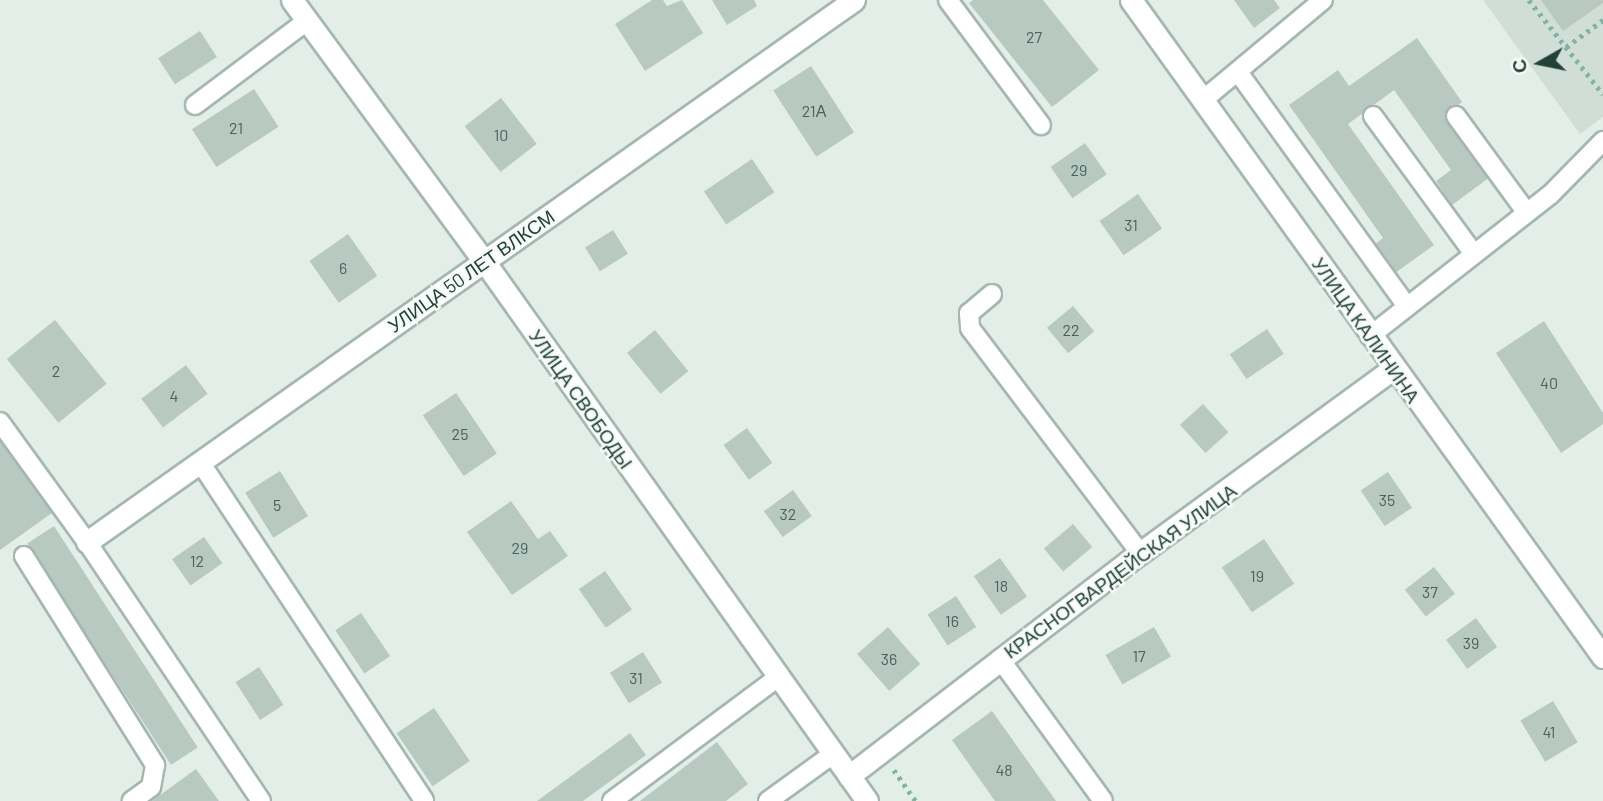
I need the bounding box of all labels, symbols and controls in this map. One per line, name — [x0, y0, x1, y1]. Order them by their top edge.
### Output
house number: 27 — [1026, 27, 1042, 47]
north arrow — [1505, 28, 1575, 98]
text: С — [1506, 58, 1531, 75]
house number: 21А — [802, 101, 826, 121]
house number: 21 — [229, 118, 243, 138]
house number: 10 — [494, 125, 508, 145]
house number: 29 — [1071, 160, 1087, 180]
street label: УЛИЦА 50 ЛЕТ ВЛКСМ — [383, 205, 559, 337]
house number: 31 — [1124, 215, 1138, 235]
street label: УЛИЦА КАЛИНИНА — [1307, 253, 1425, 407]
house number: 6 — [339, 258, 347, 278]
house number: 22 — [1062, 320, 1080, 340]
street label: УЛИЦА СВОБОДЫ — [524, 325, 638, 473]
house number: 2 — [52, 361, 60, 381]
house number: 40 — [1540, 373, 1558, 393]
house number: 4 — [170, 386, 178, 406]
house number: 25 — [452, 424, 468, 444]
street label: КРАСНОГВАРДЕЙСКАЯ УЛИЦА — [999, 479, 1241, 663]
house number: 35 — [1379, 490, 1395, 510]
house number: 5 — [273, 495, 281, 515]
house number: 32 — [780, 504, 796, 524]
house number: 29 — [512, 538, 528, 558]
house number: 12 — [190, 551, 204, 571]
house number: 19 — [1250, 566, 1264, 586]
house number: 18 — [994, 576, 1008, 596]
house number: 37 — [1422, 582, 1438, 602]
house number: 16 — [945, 611, 959, 631]
house number: 39 — [1463, 633, 1479, 653]
house number: 17 — [1132, 646, 1146, 666]
house number: 36 — [881, 649, 897, 669]
house number: 31 — [629, 668, 643, 688]
house number: 41 — [1543, 722, 1555, 742]
house number: 48 — [995, 760, 1013, 780]

